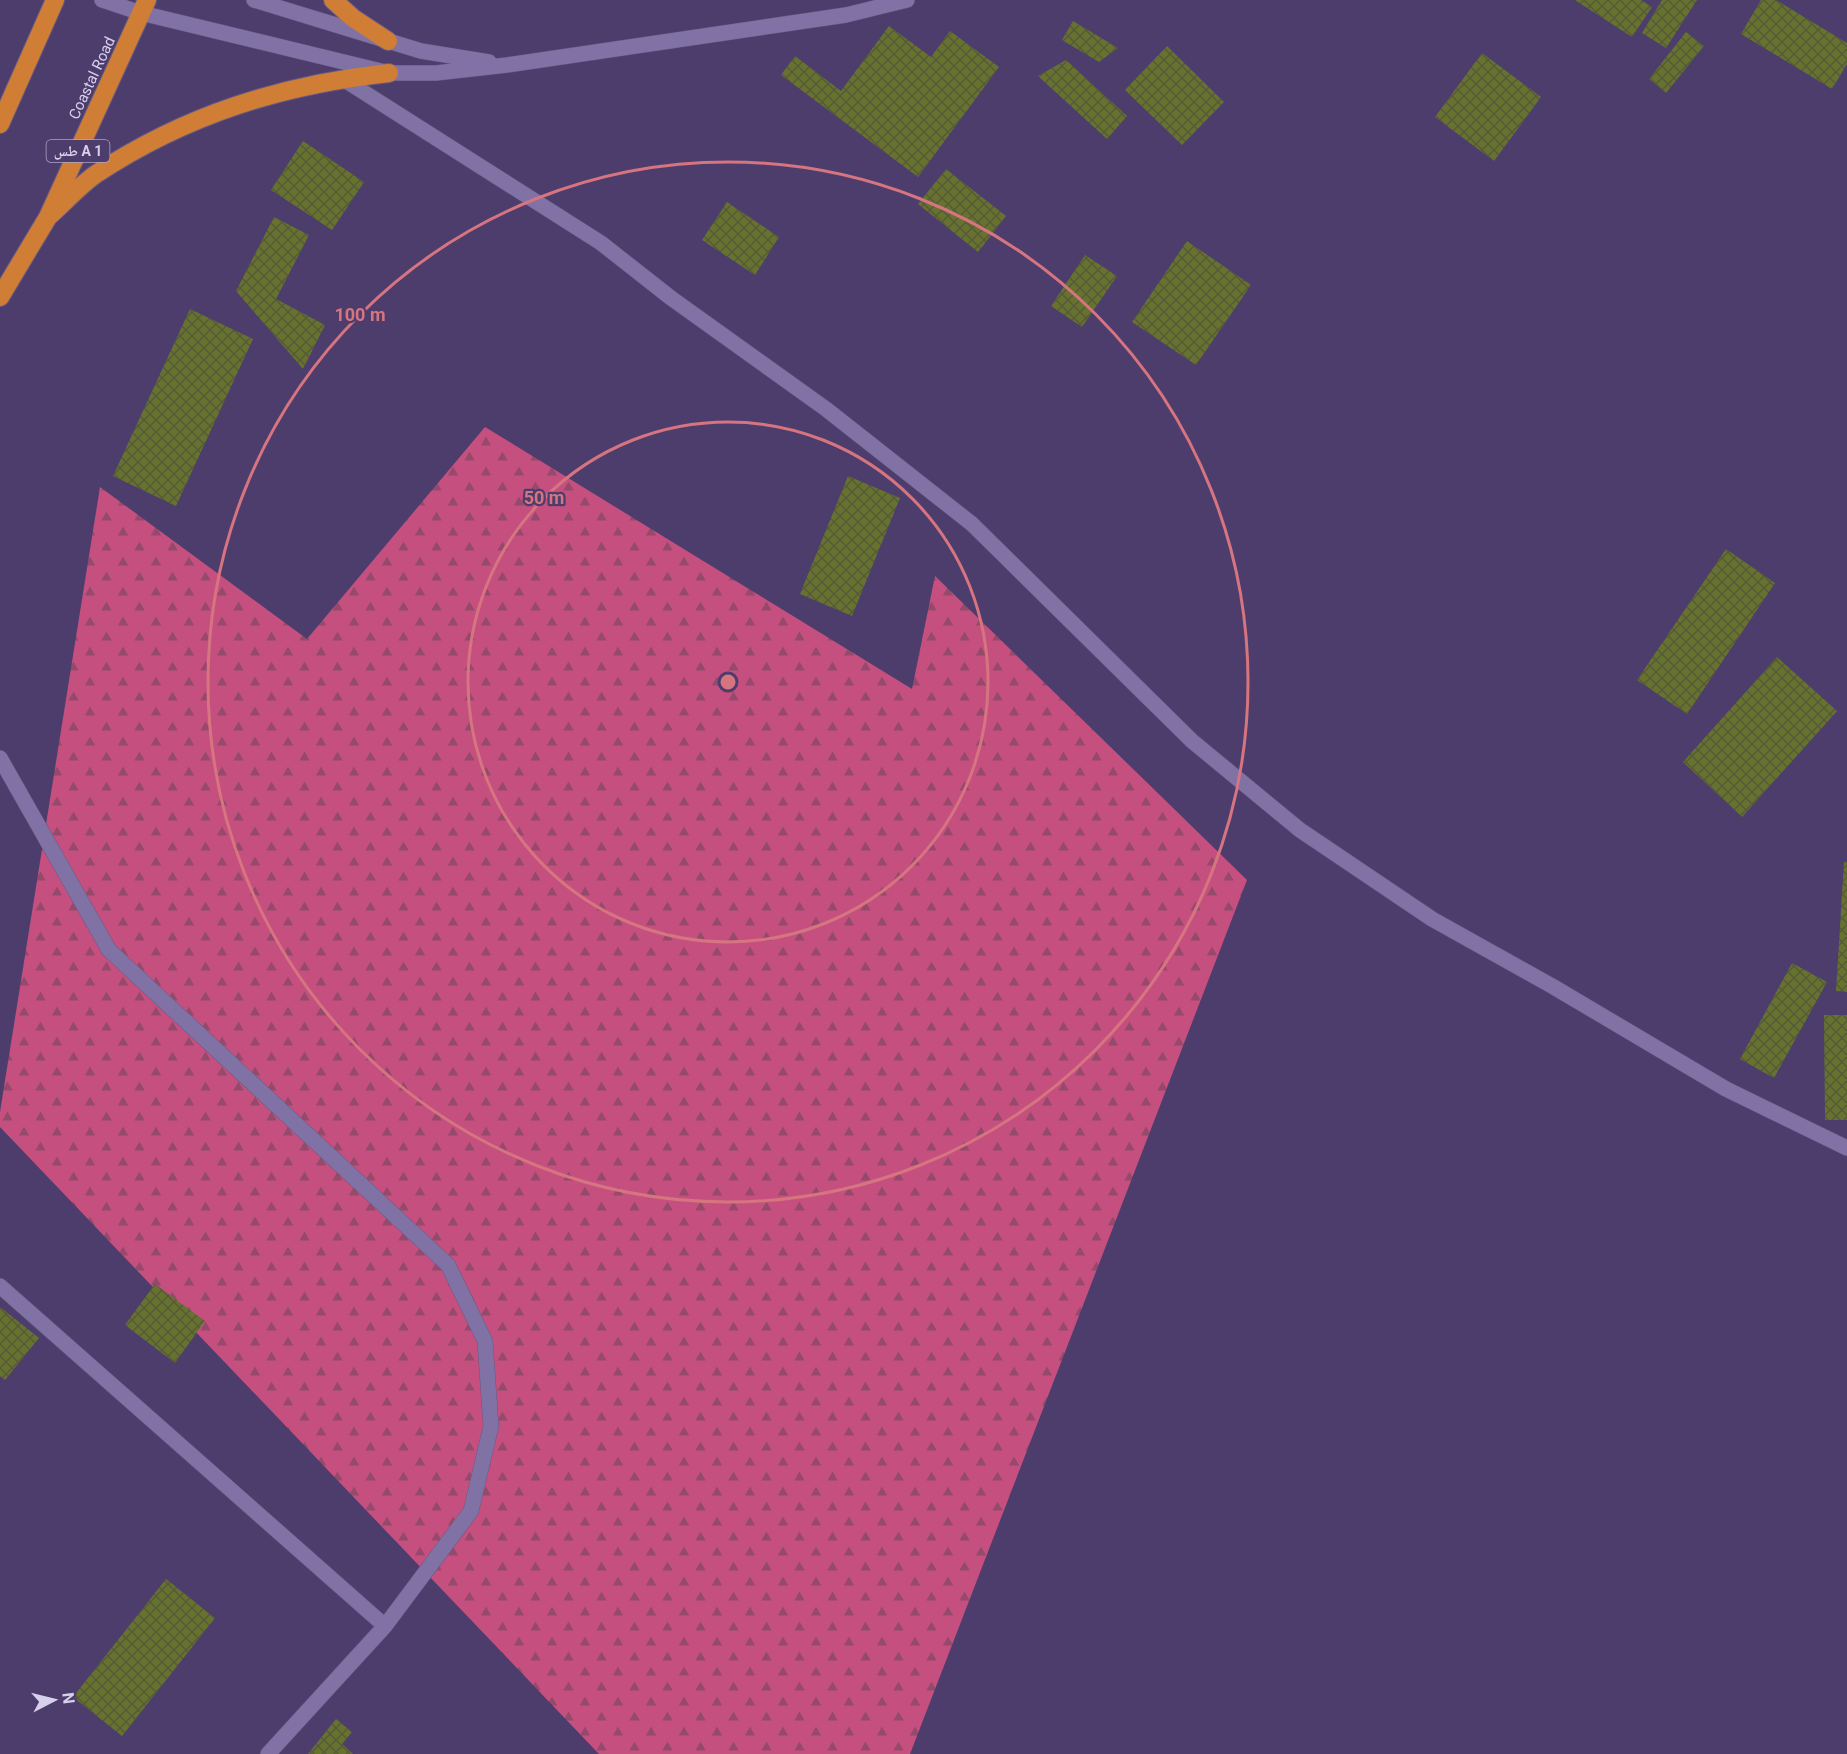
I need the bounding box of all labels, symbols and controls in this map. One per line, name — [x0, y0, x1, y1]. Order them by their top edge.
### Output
street label: Coastal Road — [65, 34, 119, 122]
road number: طس A 1 — [46, 140, 110, 162]
text: 100 m — [334, 304, 386, 325]
text: 50 m — [524, 487, 564, 508]
centre of rings — [718, 672, 738, 692]
north arrow — [24, 1670, 84, 1730]
text: N — [58, 1691, 79, 1705]

